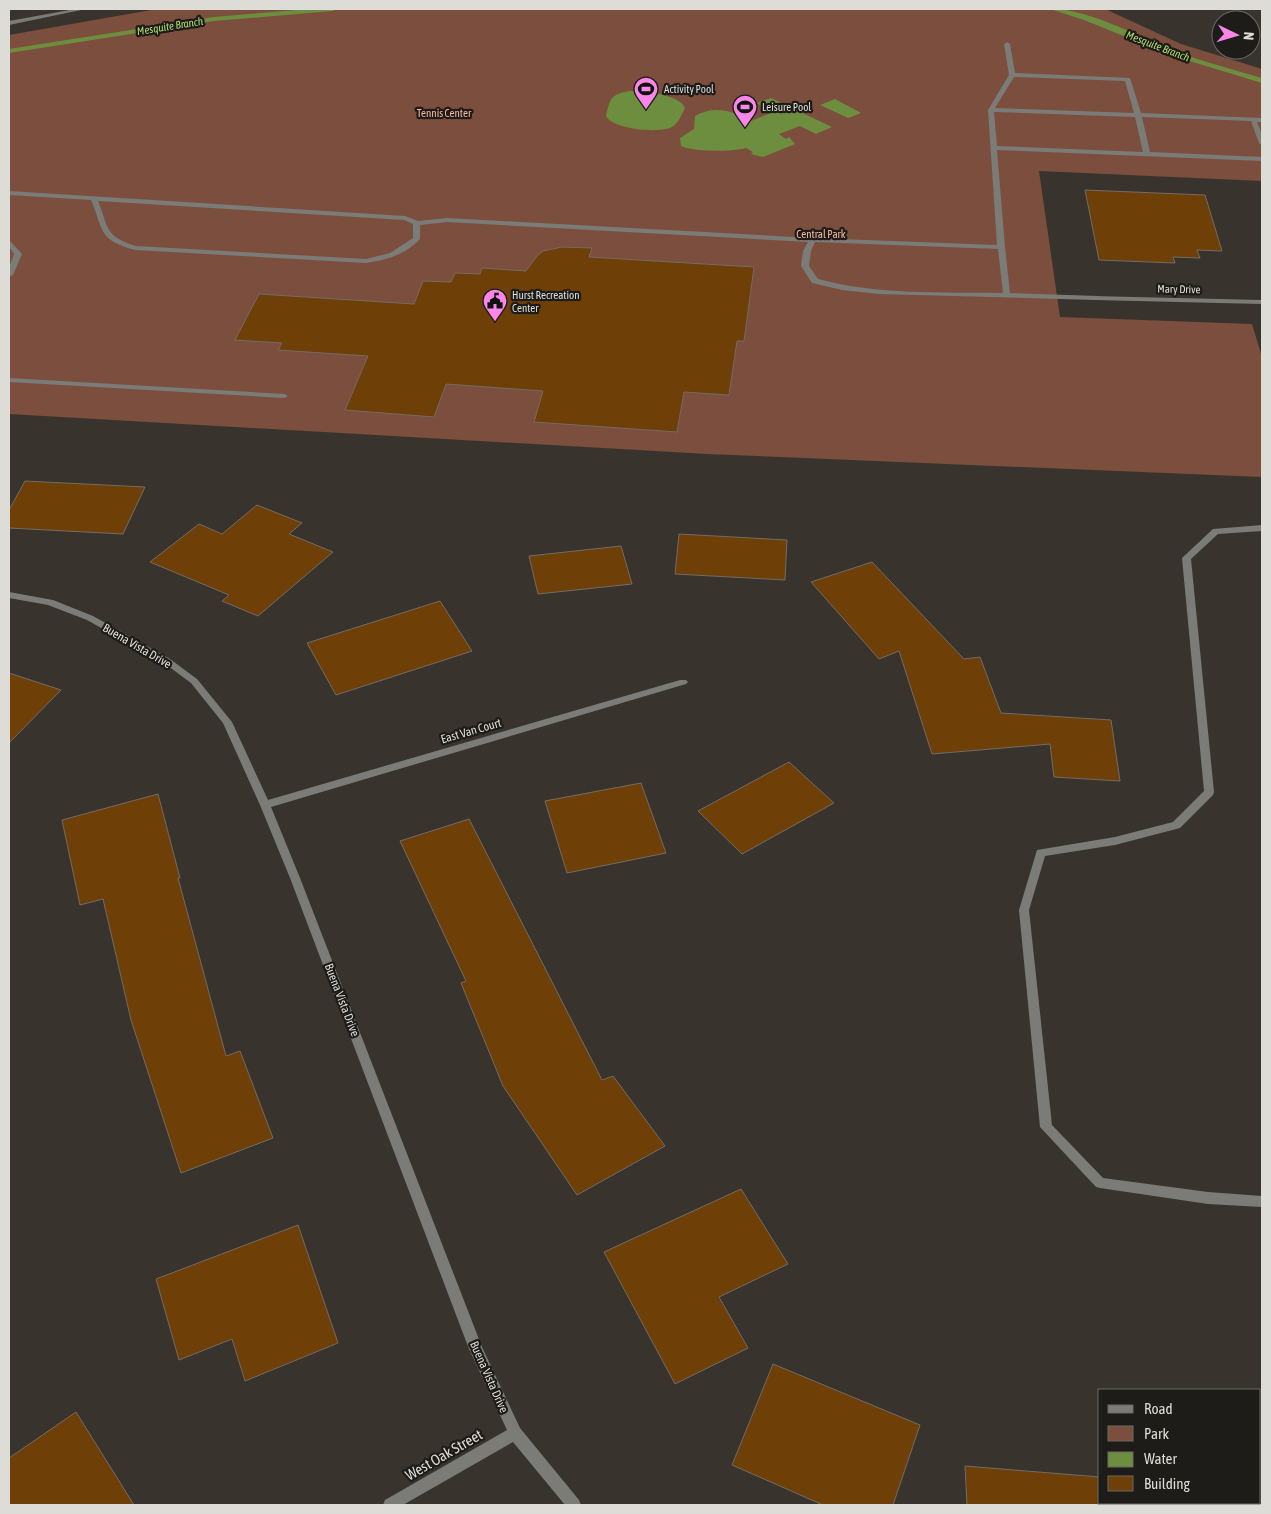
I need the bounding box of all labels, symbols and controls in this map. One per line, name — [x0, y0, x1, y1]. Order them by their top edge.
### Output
north arrow — [1211, 10, 1261, 60]
water label: Mesquite Branch — [136, 15, 205, 37]
water label: Mesquite Branch — [1125, 28, 1192, 64]
text: N — [1241, 31, 1257, 41]
sports icon: Activity Pool — [633, 76, 659, 110]
place label: Activity Pool — [664, 83, 714, 95]
sports icon: Leisure Pool — [732, 94, 758, 128]
place label: Leisure Pool — [762, 101, 811, 113]
park label: Tennis Center — [417, 107, 472, 119]
park label: Central Park — [796, 228, 846, 240]
street label: Mary Drive — [1157, 283, 1201, 295]
public building icon: Hurst Recreation Center — [482, 288, 508, 322]
place label: Hurst Recreation Center — [512, 289, 580, 314]
street label: Buena Vista Drive — [100, 621, 174, 671]
street label: East Van Court — [439, 716, 503, 746]
street label: Buena Vista Drive — [322, 962, 362, 1038]
street label: Buena Vista Drive — [467, 1339, 511, 1415]
legend — [1098, 1389, 1261, 1504]
text: Road — [1144, 1400, 1173, 1417]
text: Park — [1144, 1425, 1169, 1442]
street label: West Oak Street — [402, 1426, 485, 1483]
text: Water — [1144, 1450, 1177, 1467]
text: Building — [1144, 1475, 1190, 1492]

